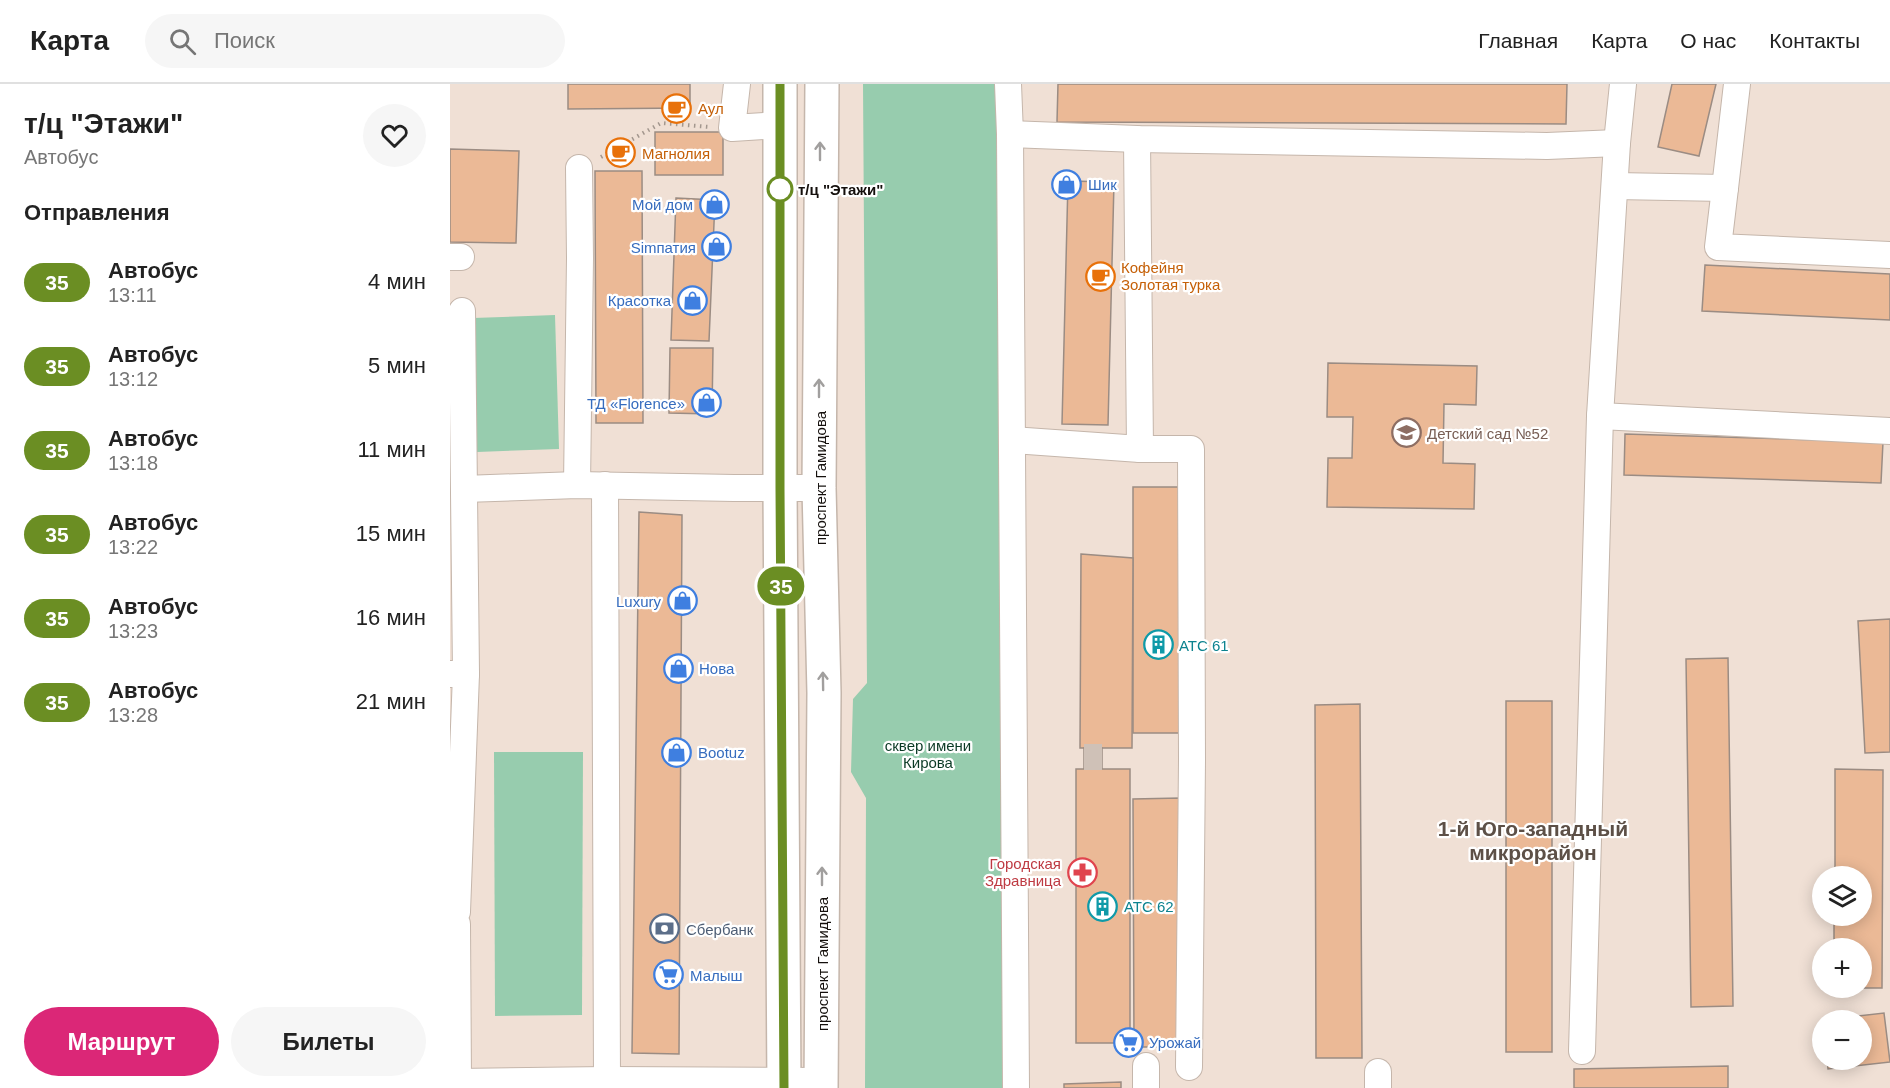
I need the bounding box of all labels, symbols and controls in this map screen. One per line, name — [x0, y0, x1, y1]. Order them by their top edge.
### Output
search box — [145, 14, 565, 68]
text: Карта — [30, 25, 109, 56]
icon: search — [166, 25, 199, 58]
text: Поиск — [214, 28, 275, 53]
text: Главная — [1478, 29, 1558, 52]
text: Карта — [1591, 29, 1647, 52]
text: О нас — [1680, 29, 1736, 52]
text: Контакты — [1769, 29, 1860, 52]
cafe icon: Аул — [661, 92, 693, 124]
place label: Аул — [698, 100, 724, 117]
button: heart — [363, 104, 426, 167]
text: т/ц "Этажи" — [24, 108, 183, 139]
cafe icon: Магнолия — [605, 137, 637, 169]
one-way arrow — [814, 141, 826, 161]
place label: Магнолия — [642, 145, 710, 162]
text: Автобус — [24, 146, 98, 168]
shop icon: Шик — [1051, 168, 1083, 200]
marker: т/ц "Этажи" — [767, 176, 793, 202]
place label: Шик — [1088, 176, 1117, 193]
place label: т/ц "Этажи" — [798, 181, 883, 198]
shop icon: Мой дом — [698, 188, 730, 220]
place label: Мой дом — [632, 196, 693, 213]
text: Отправления — [24, 200, 170, 225]
shop icon: Simпатия — [701, 231, 733, 263]
place label: Simпатия — [631, 239, 696, 256]
text: Автобус — [108, 258, 198, 283]
place label: Кофейня Золотая турка — [1121, 259, 1221, 293]
cafe icon: Кофейня Золотая турка — [1084, 260, 1116, 292]
text: 4 мин — [368, 269, 426, 294]
text: 35 — [45, 271, 69, 294]
text: 13:11 — [108, 284, 157, 306]
shop icon: Красотка — [676, 284, 708, 316]
place label: Красотка — [608, 292, 672, 309]
text: Автобус — [108, 342, 198, 367]
text: 5 мин — [368, 353, 426, 378]
text: 35 — [45, 355, 69, 378]
text: 13:12 — [108, 368, 158, 390]
one-way arrow — [813, 378, 825, 398]
shop icon: ТД «Florence» — [690, 387, 722, 419]
place label: ТД «Florence» — [587, 395, 685, 412]
street label: проспект Гамидова — [812, 410, 829, 545]
school or university icon: Детский сад №52 — [1390, 417, 1422, 449]
place label: Детский сад №52 — [1427, 425, 1548, 442]
text: Автобус — [108, 426, 198, 451]
text: 11 мин — [357, 437, 426, 462]
text: 35 — [45, 439, 69, 462]
text: 13:18 — [108, 452, 158, 474]
text: Автобус — [108, 510, 198, 535]
text: 15 мин — [356, 521, 426, 546]
text: 35 — [45, 523, 69, 546]
text: 13:22 — [108, 536, 158, 558]
line badge: 35 — [754, 566, 808, 606]
text: 35 — [769, 575, 793, 598]
shop icon: Luxury — [666, 585, 698, 617]
place label: Luxury — [616, 593, 661, 610]
text: Автобус — [108, 594, 198, 619]
text: 16 мин — [356, 605, 426, 630]
text: 35 — [45, 607, 69, 630]
text: 13:23 — [108, 620, 158, 642]
building icon: АТС 61 — [1142, 629, 1174, 661]
place label: АТС 61 — [1179, 637, 1229, 654]
shop icon: Нова — [662, 652, 694, 684]
place label: Нова — [699, 660, 735, 677]
one-way arrow — [818, 671, 829, 691]
text: Автобус — [108, 678, 198, 703]
text: 21 мин — [356, 689, 426, 714]
text: 35 — [45, 691, 69, 714]
text: 13:28 — [108, 704, 158, 726]
shop icon: Bootuz — [661, 736, 693, 768]
park label: сквер имени Кирова — [885, 737, 971, 771]
place label: Bootuz — [698, 744, 745, 761]
district label: 1-й Юго-западный микрорайон — [1438, 817, 1628, 864]
place label: Городская Здравница — [985, 855, 1062, 889]
pharmacy icon: Городская Здравница — [1066, 856, 1098, 888]
one-way arrow — [817, 866, 828, 886]
map controls — [1812, 866, 1872, 1070]
button: layers — [1812, 866, 1872, 926]
building icon: АТС 62 — [1087, 890, 1119, 922]
street label: проспект Гамидова — [814, 896, 831, 1031]
place label: АТС 62 — [1124, 898, 1174, 915]
bank icon: Сбербанк — [649, 913, 681, 945]
place label: Сбербанк — [686, 921, 754, 938]
button: + — [1812, 938, 1872, 998]
supermarket icon: Малыш — [653, 959, 685, 991]
place label: Малыш — [690, 967, 743, 984]
button: Маршрут — [24, 1007, 219, 1076]
button: Билеты — [231, 1007, 426, 1076]
button: − — [1812, 1010, 1872, 1070]
supermarket icon: Урожай — [1112, 1026, 1144, 1058]
place label: Урожай — [1149, 1034, 1201, 1051]

